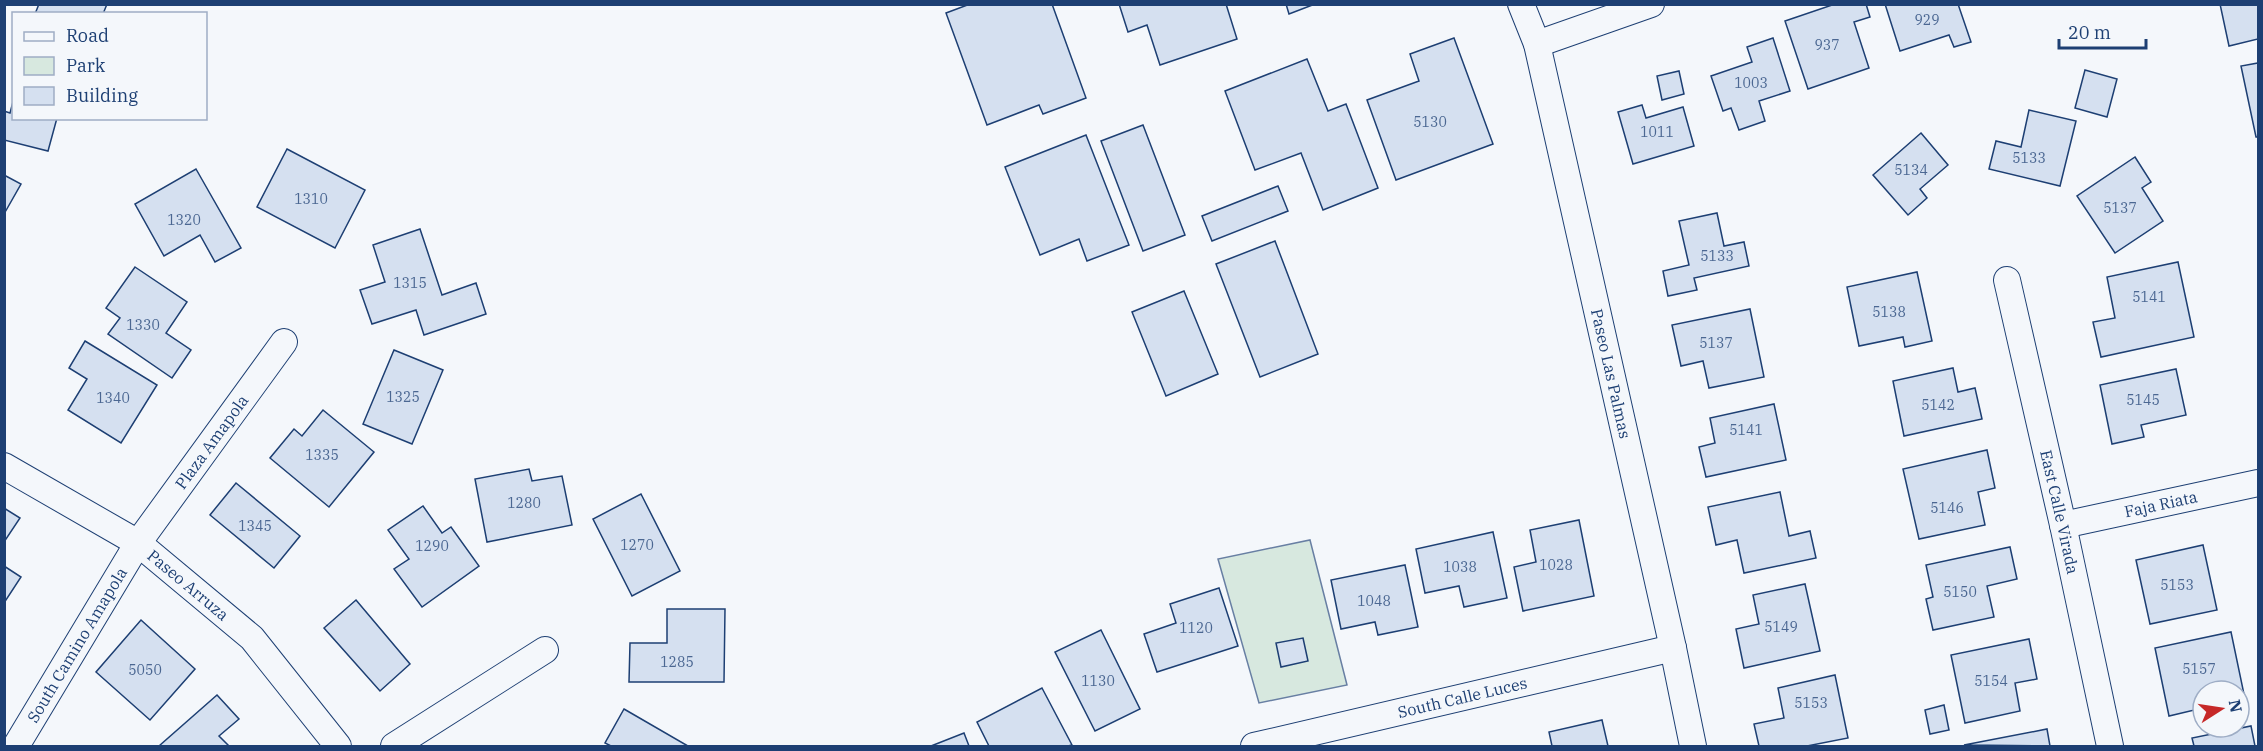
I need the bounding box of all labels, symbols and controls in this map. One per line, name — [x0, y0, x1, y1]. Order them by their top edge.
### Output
house number: 929 — [1914, 11, 1940, 29]
legend — [12, 12, 207, 120]
scale bar — [2059, 12, 2146, 50]
text: 20 m — [2068, 21, 2111, 44]
text: Road — [66, 24, 109, 47]
house number: 937 — [1814, 36, 1840, 54]
text: Park — [66, 54, 106, 77]
house number: 1003 — [1734, 74, 1768, 92]
text: Building — [66, 84, 138, 107]
house number: 5130 — [1413, 113, 1447, 131]
house number: 1011 — [1640, 123, 1674, 141]
house number: 5133 — [2012, 149, 2046, 167]
house number: 5134 — [1894, 161, 1928, 179]
house number: 1310 — [294, 190, 328, 208]
house number: 5137 — [2103, 199, 2137, 217]
house number: 1320 — [167, 211, 201, 229]
house number: 5133 — [1700, 247, 1734, 265]
house number: 1315 — [393, 274, 427, 292]
house number: 5141 — [2132, 288, 2166, 306]
house number: 5138 — [1872, 303, 1906, 321]
street label: Paseo Las Palmas — [1587, 307, 1636, 441]
house number: 1330 — [126, 316, 160, 334]
house number: 5137 — [1699, 334, 1733, 352]
house number: 1325 — [386, 388, 420, 406]
house number: 1340 — [96, 389, 130, 407]
street label: Plaza Amapola — [171, 390, 253, 493]
house number: 5145 — [2126, 391, 2160, 409]
house number: 5142 — [1921, 396, 1955, 414]
house number: 5141 — [1729, 421, 1763, 439]
house number: 1335 — [305, 446, 339, 464]
street label: East Calle Virada — [2036, 448, 2083, 576]
street label: Faja Riata — [2122, 486, 2199, 522]
house number: 1280 — [507, 494, 541, 512]
house number: 5146 — [1930, 499, 1964, 517]
house number: 1345 — [238, 517, 272, 535]
house number: 1270 — [620, 536, 654, 554]
house number: 1290 — [415, 537, 449, 555]
street label: Paseo Arruza — [143, 545, 233, 625]
house number: 1028 — [1539, 556, 1573, 574]
house number: 1038 — [1443, 558, 1477, 576]
street label: South Camino Amapola — [22, 563, 131, 726]
house number: 5153 — [2160, 576, 2194, 594]
house number: 5150 — [1943, 583, 1977, 601]
house number: 1048 — [1357, 592, 1391, 610]
house number: 5149 — [1764, 618, 1798, 636]
house number: 1120 — [1179, 619, 1213, 637]
house number: 1285 — [660, 653, 694, 671]
house number: 5157 — [2182, 660, 2216, 678]
house number: 5050 — [128, 661, 162, 679]
house number: 1130 — [1081, 672, 1115, 690]
street label: South Calle Luces — [1396, 672, 1529, 722]
house number: 5154 — [1974, 672, 2008, 690]
north arrow — [2191, 679, 2251, 739]
house number: 5153 — [1794, 694, 1828, 712]
text: N — [2225, 698, 2247, 714]

